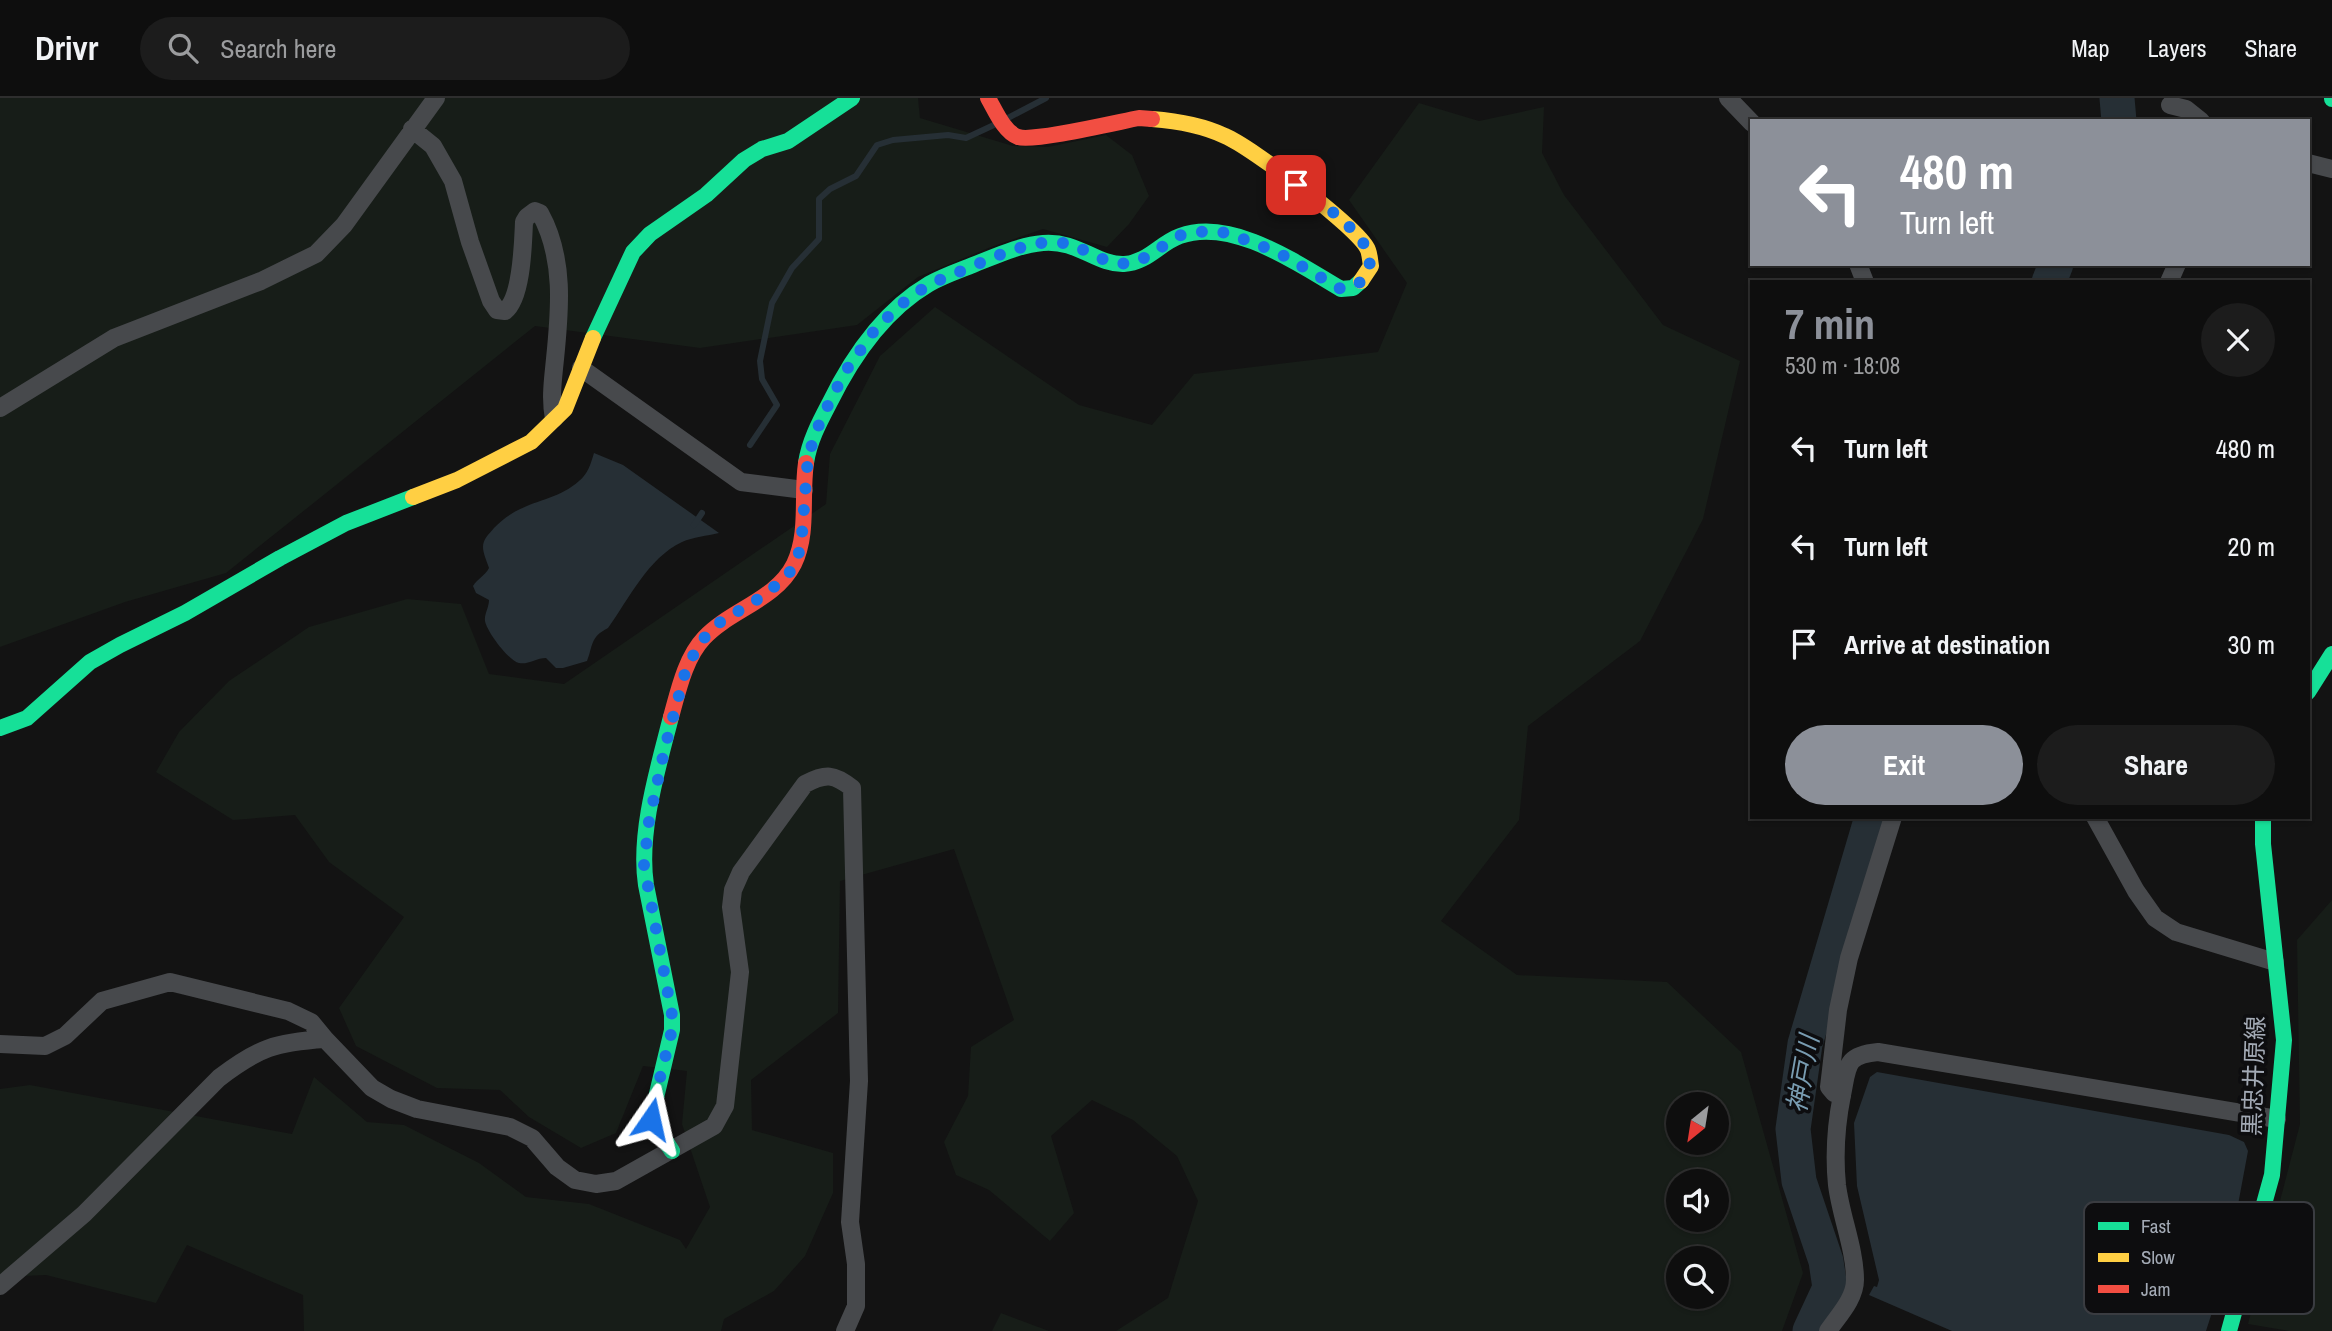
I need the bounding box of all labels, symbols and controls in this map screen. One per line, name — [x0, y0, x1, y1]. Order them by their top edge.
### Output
search box — [140, 17, 630, 80]
text: Drivr — [35, 26, 98, 70]
icon: search — [164, 29, 202, 67]
text: Search here — [220, 31, 336, 66]
text: Map — [2071, 32, 2109, 64]
text: Layers — [2147, 32, 2206, 64]
text: Share — [2244, 32, 2297, 64]
text: 480 m — [1900, 138, 2014, 204]
icon: left — [1785, 147, 1876, 238]
pin — [1266, 155, 1326, 215]
icon: arrive — [1277, 166, 1315, 204]
text: Turn left — [1900, 201, 1994, 244]
text: 7 min — [1785, 296, 1875, 352]
button: close — [2201, 303, 2275, 377]
text: 530 m · 18:08 — [1785, 350, 1900, 381]
icon: left — [1785, 429, 1823, 467]
text: Turn left — [1844, 431, 1928, 466]
text: 480 m — [2216, 431, 2275, 466]
icon: left — [1785, 527, 1823, 565]
text: Turn left — [1844, 529, 1928, 564]
text: 20 m — [2228, 529, 2275, 564]
icon: arrive — [1785, 625, 1823, 663]
text: Arrive at destination — [1844, 627, 2050, 662]
text: 30 m — [2228, 627, 2275, 662]
button: Exit — [1785, 725, 2023, 805]
button: Share — [2037, 725, 2275, 805]
street label: 黒忠井原線 — [2235, 1015, 2271, 1136]
water label: 神戸川 — [1778, 1030, 1827, 1115]
position arrow — [614, 1082, 688, 1156]
north arrow — [1666, 1092, 1729, 1155]
map controls — [1666, 1092, 1729, 1309]
button: sound — [1666, 1169, 1729, 1232]
legend — [2084, 1202, 2314, 1314]
text: Fast — [2141, 1213, 2171, 1239]
text: Slow — [2141, 1244, 2176, 1270]
button: search — [1666, 1246, 1729, 1309]
text: Jam — [2141, 1276, 2170, 1302]

